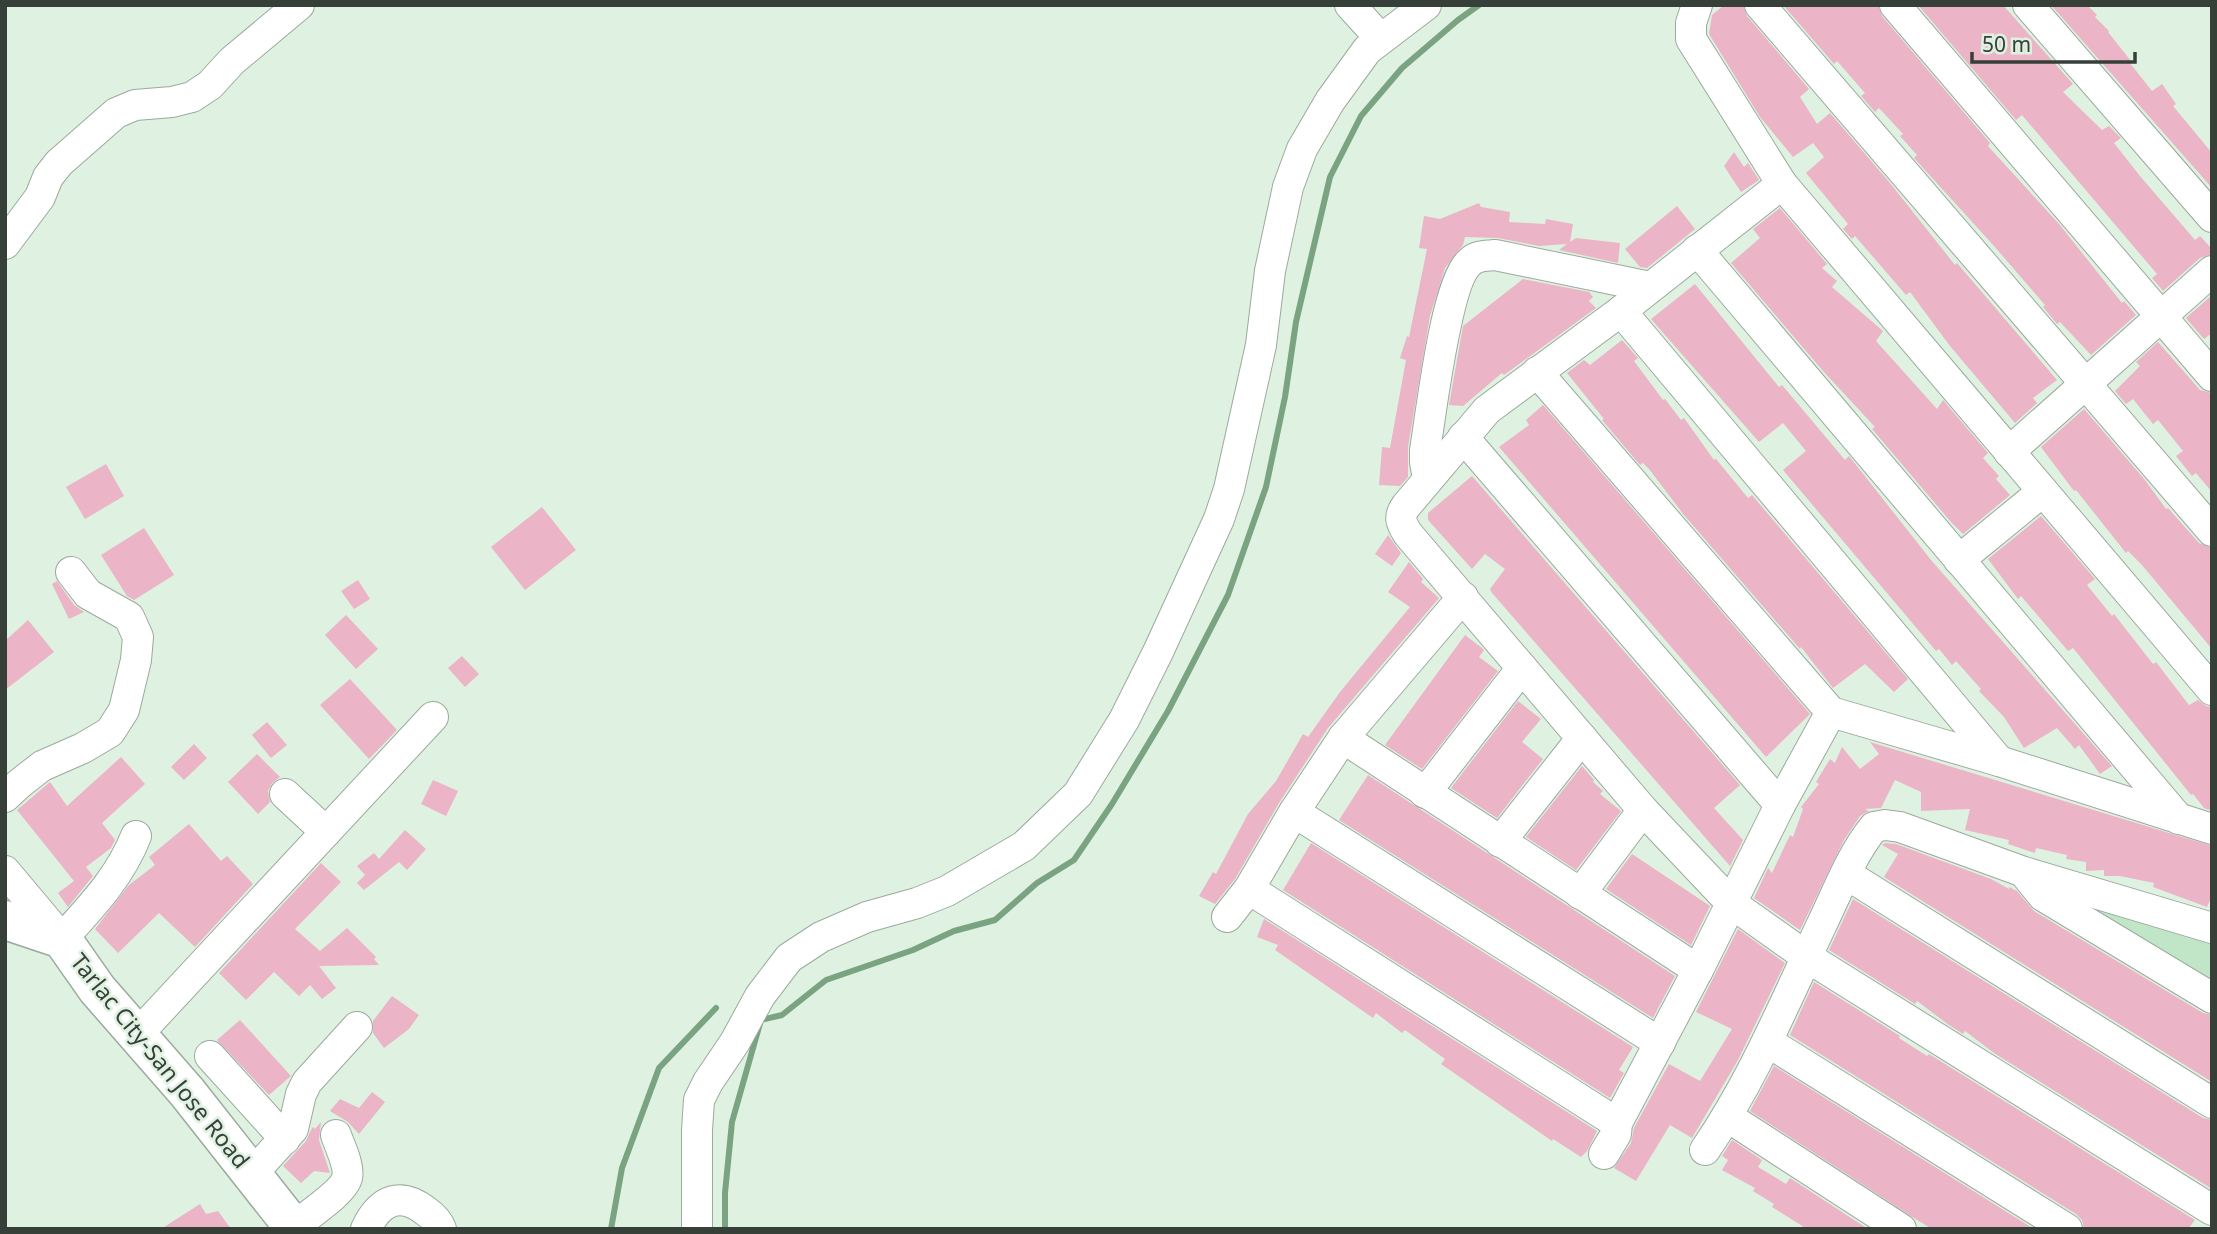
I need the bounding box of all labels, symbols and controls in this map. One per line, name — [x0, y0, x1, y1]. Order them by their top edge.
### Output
scale bar — [1972, 21, 2135, 65]
text: 50 m — [1982, 30, 2031, 58]
street label: Tarlac City-San Jose Road — [64, 946, 258, 1175]

